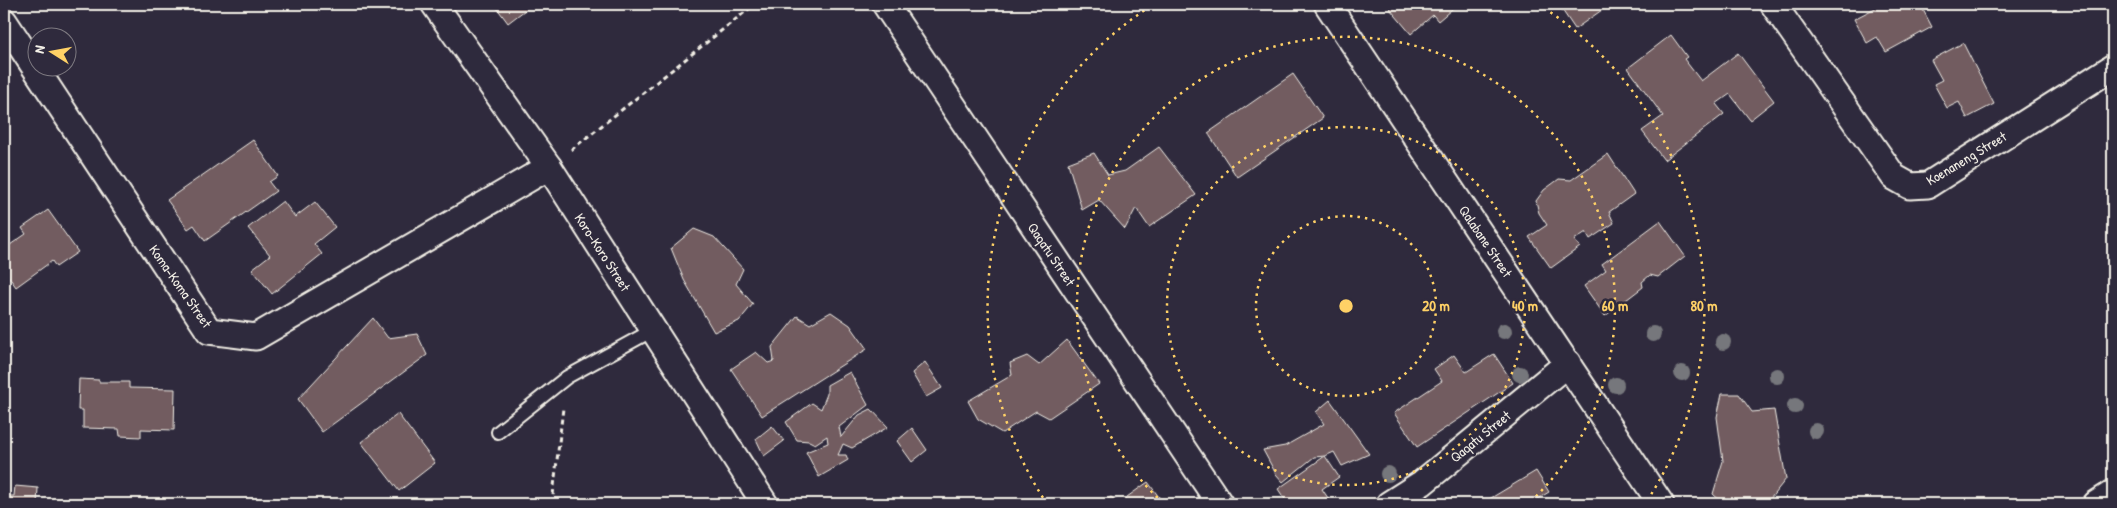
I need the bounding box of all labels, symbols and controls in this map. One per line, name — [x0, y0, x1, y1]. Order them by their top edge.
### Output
north arrow — [28, 28, 78, 78]
text: N — [29, 43, 49, 55]
street label: Koenaneng Street — [1922, 126, 2010, 190]
street label: Qalabane Street — [1455, 201, 1517, 281]
street label: Koro-Koro Street — [571, 209, 635, 295]
street label: Qaqatu Street — [1023, 218, 1080, 290]
street label: Koma-Koma Street — [145, 241, 217, 331]
text: 20 m — [1422, 295, 1450, 316]
text: 40 m — [1512, 295, 1538, 316]
text: 60 m — [1602, 295, 1628, 316]
text: 80 m — [1691, 295, 1717, 316]
centre of rings — [1337, 297, 1355, 315]
street label: Qaqatu Street — [1446, 406, 1515, 467]

